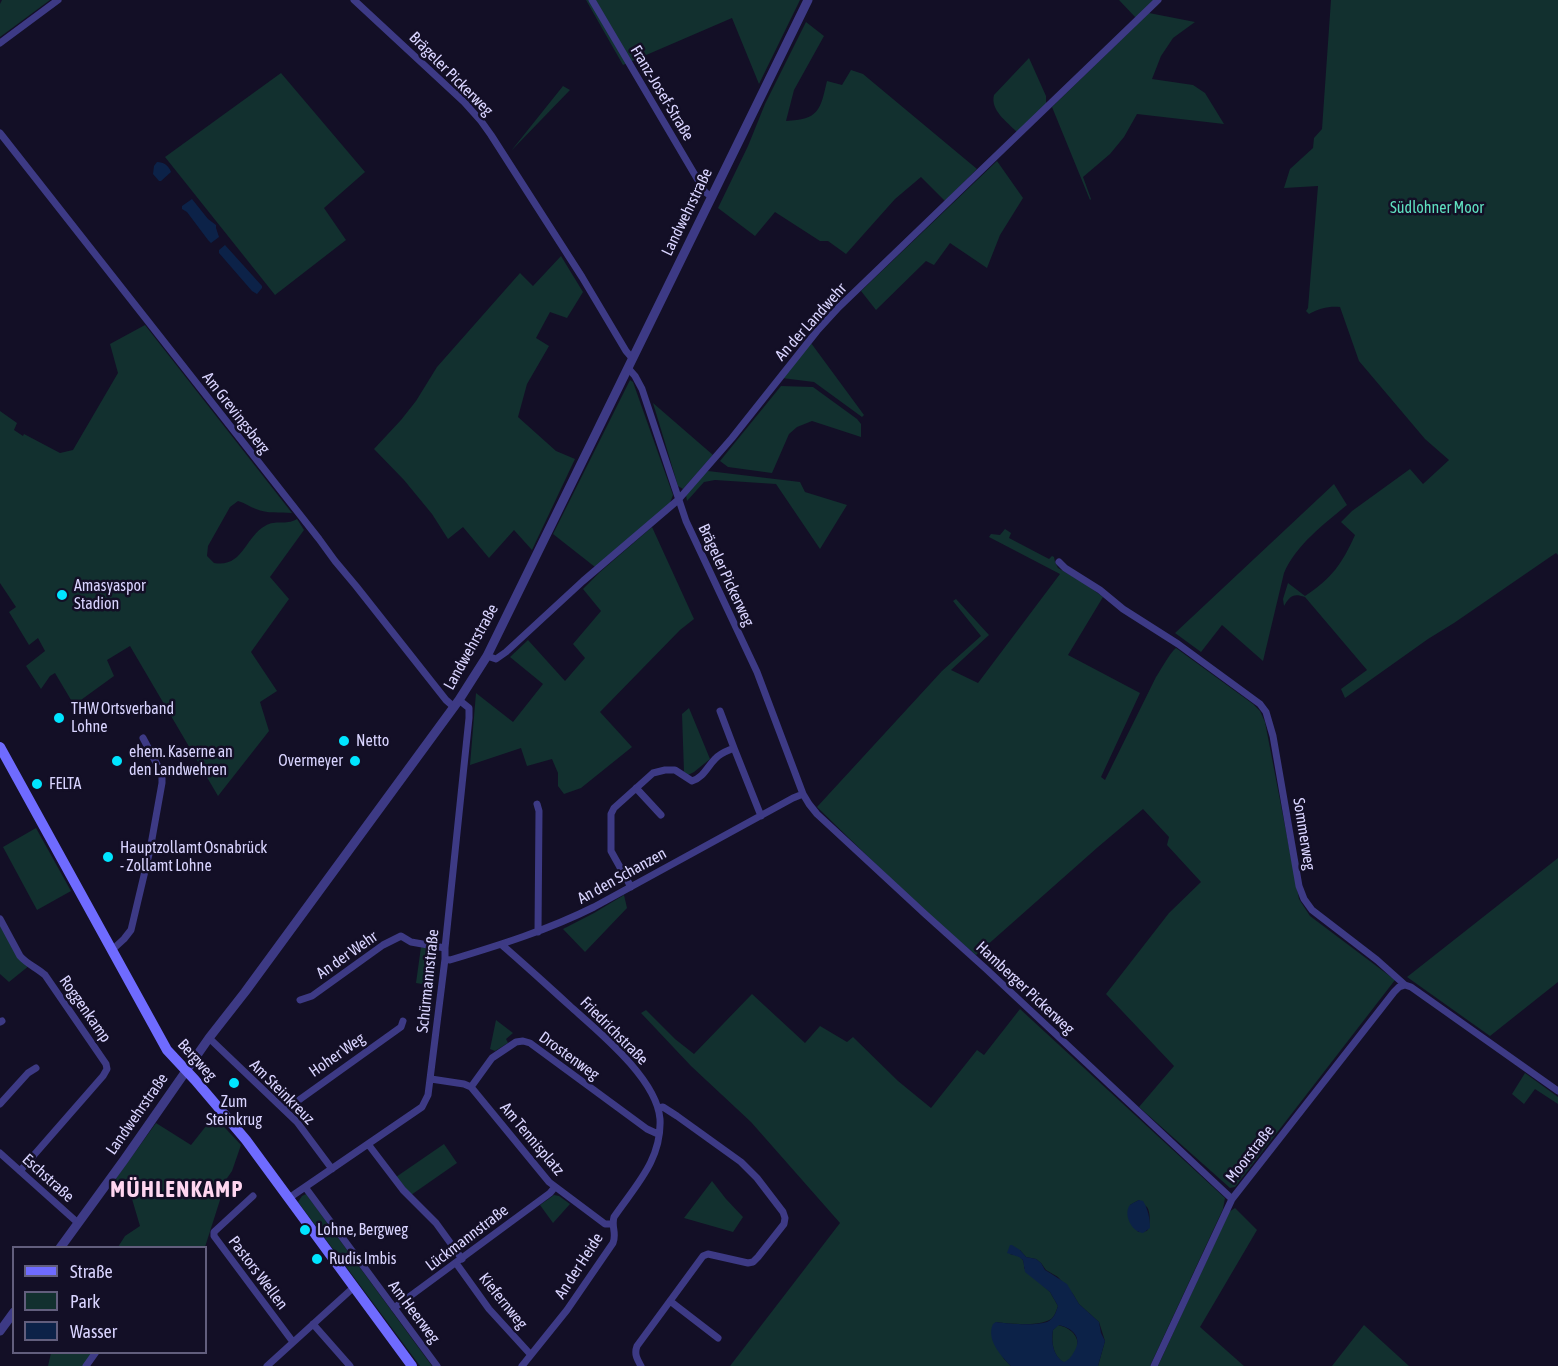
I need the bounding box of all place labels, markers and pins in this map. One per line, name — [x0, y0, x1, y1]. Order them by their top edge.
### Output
place label: Amasyaspor Stadion — [74, 576, 146, 614]
marker: Amasyaspor Stadion — [55, 588, 69, 602]
place label: THW Ortsverband Lohne — [71, 699, 174, 737]
marker: THW Ortsverband Lohne — [52, 711, 66, 725]
place label: Netto — [356, 731, 389, 751]
marker: Netto — [337, 734, 351, 748]
place label: ehem. Kaserne an den Landwehren — [129, 742, 233, 780]
place label: Overmeyer — [278, 751, 343, 771]
marker: ehem. Kaserne an den Landwehren — [110, 754, 124, 768]
marker: Overmeyer — [348, 754, 362, 768]
place label: FELTA — [49, 774, 81, 794]
marker: FELTA — [30, 777, 44, 791]
place label: Hauptzollamt Osnabrück - Zollamt Lohne — [120, 838, 267, 876]
marker: Hauptzollamt Osnabrück - Zollamt Lohne — [101, 850, 115, 864]
marker: Zum Steinkrug — [227, 1076, 241, 1090]
place label: Zum Steinkrug — [206, 1092, 262, 1130]
place label: Lohne, Bergweg — [317, 1220, 408, 1240]
marker: Lohne, Bergweg — [298, 1223, 312, 1237]
place label: Rudis Imbis — [329, 1249, 396, 1269]
marker: Rudis Imbis — [310, 1252, 324, 1266]

